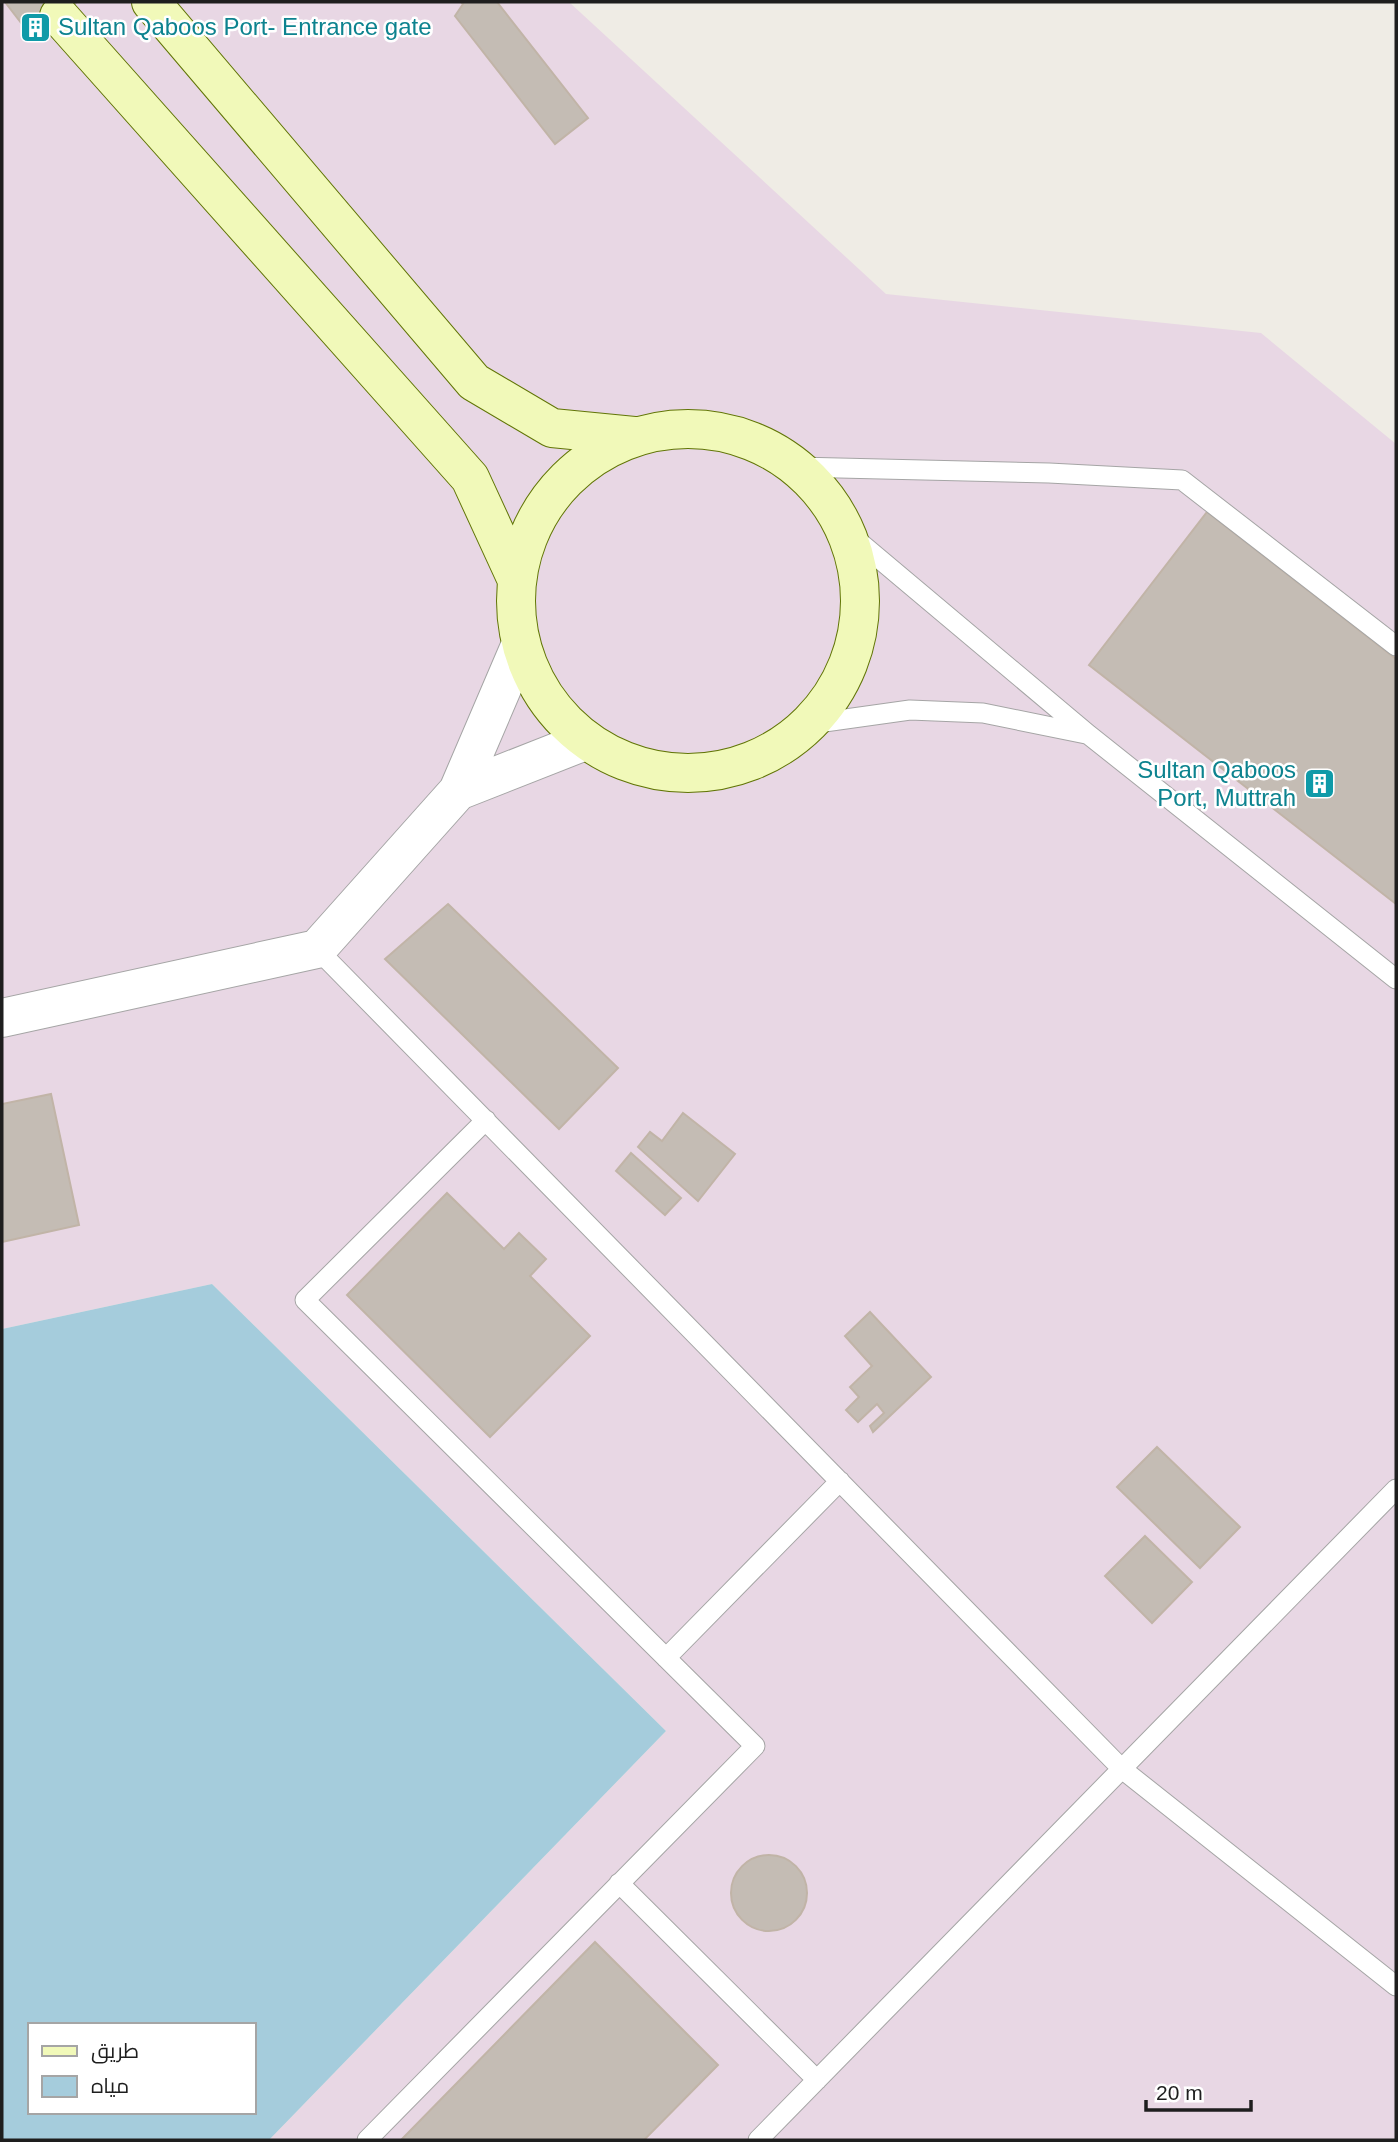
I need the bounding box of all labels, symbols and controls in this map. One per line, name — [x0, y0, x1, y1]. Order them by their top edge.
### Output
building icon: Sultan Qaboos Port- Entrance gate — [18, 10, 52, 44]
place label: Sultan Qaboos Port- Entrance gate — [58, 13, 432, 40]
place label: Sultan Qaboos Port, Muttrah — [1137, 756, 1296, 811]
building icon: Sultan Qaboos Port, Muttrah — [1302, 767, 1336, 801]
legend — [28, 2023, 256, 2114]
text: طريق — [91, 2039, 139, 2064]
scale bar — [1146, 2068, 1251, 2112]
text: مياه — [91, 2074, 129, 2097]
text: 20 m — [1156, 2081, 1203, 2104]

